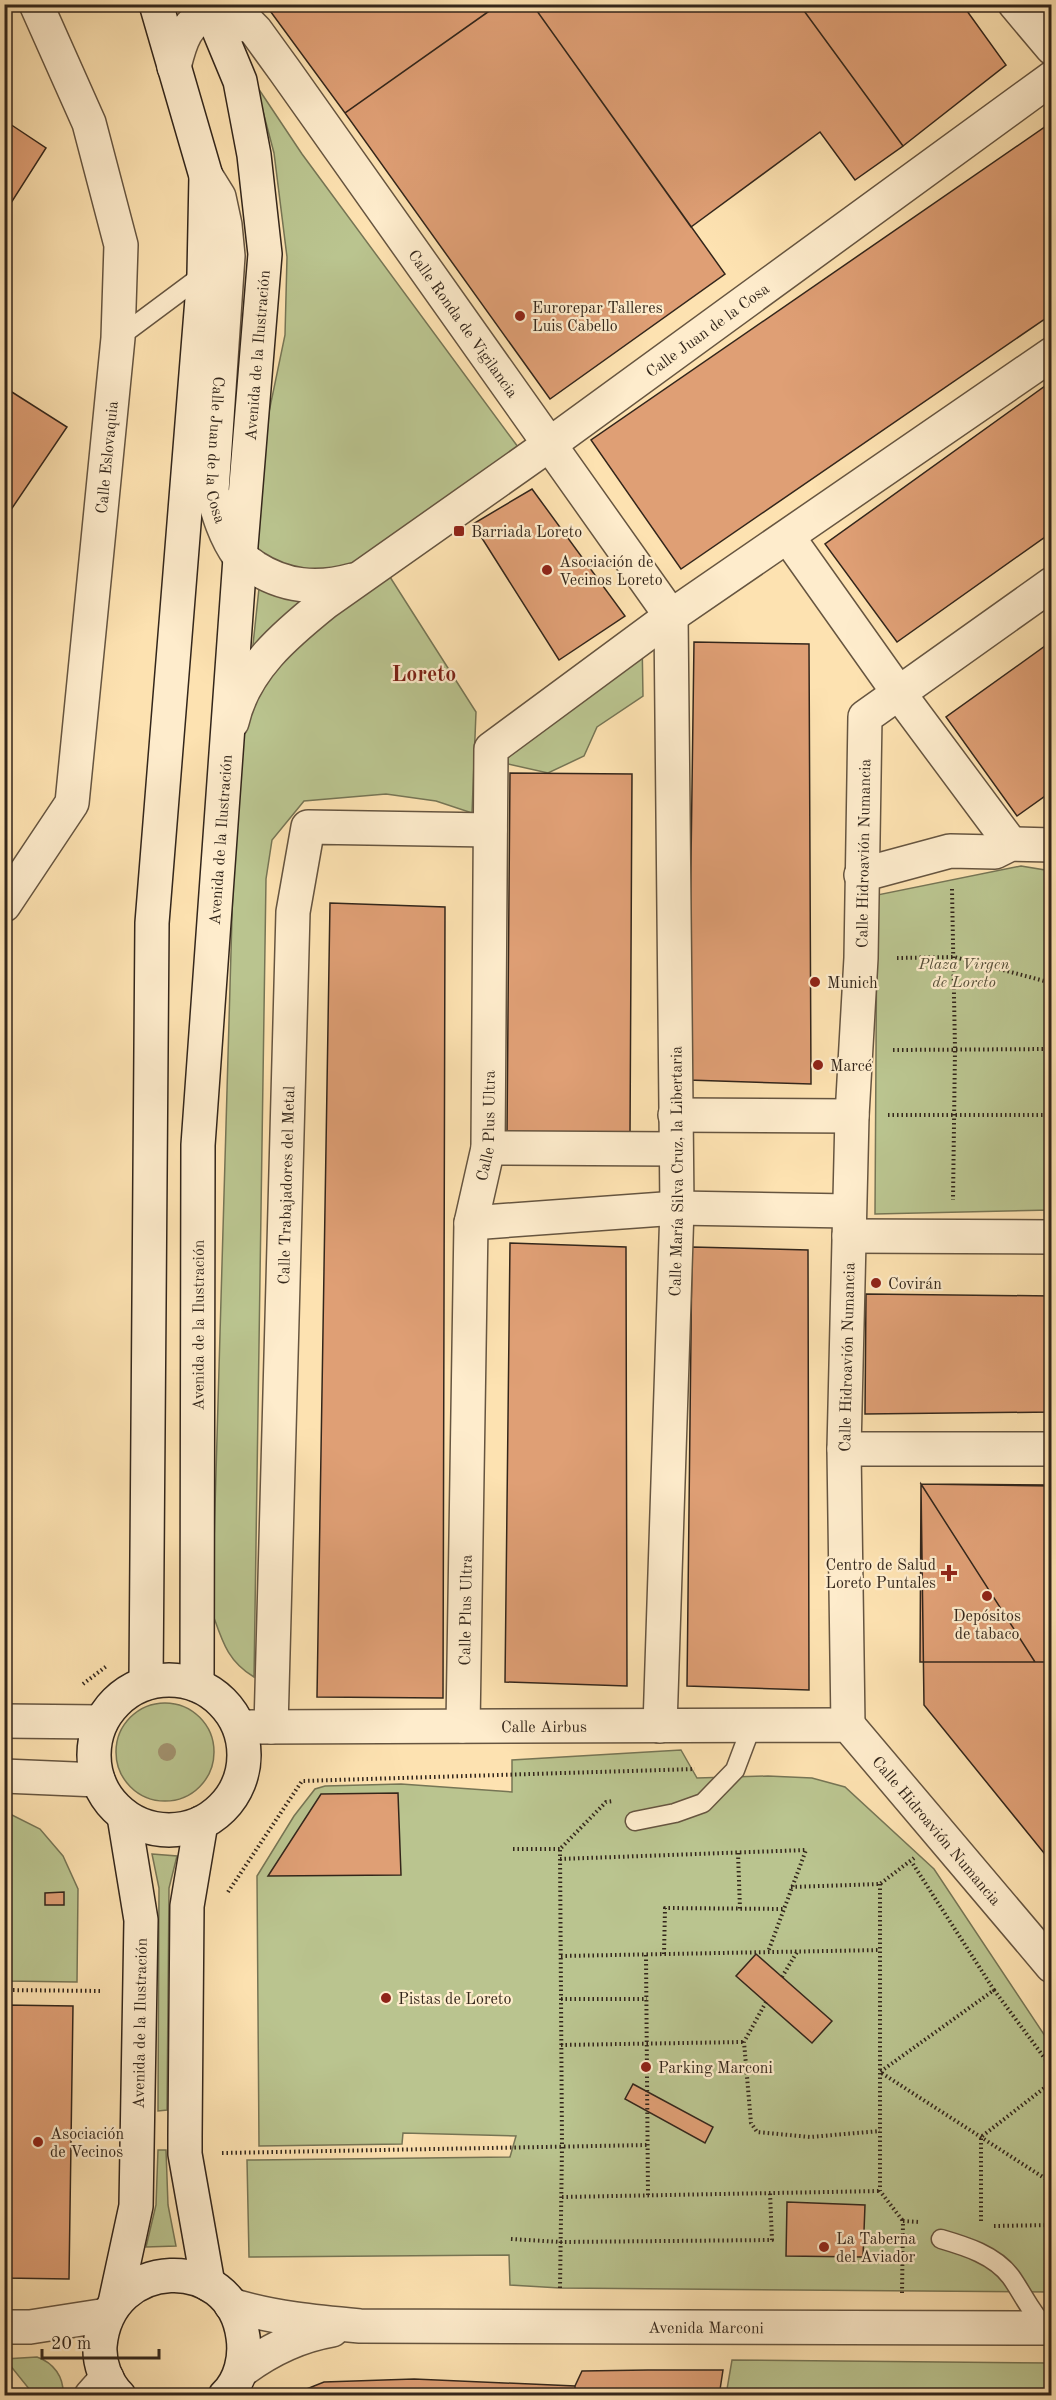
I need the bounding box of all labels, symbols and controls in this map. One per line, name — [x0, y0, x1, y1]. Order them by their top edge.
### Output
street label: Calle Ronda de Vigilancia — [404, 247, 520, 401]
street label: Avenida de la Ilustración — [244, 269, 274, 441]
street label: Calle Juan de la Cosa — [644, 281, 773, 381]
place label: Eurorepar Talleres Luis Cabello — [532, 301, 663, 335]
marker: Eurorepar Talleres Luis Cabello — [513, 309, 527, 323]
street label: Calle Juan de la Cosa — [202, 376, 227, 526]
street label: Calle Eslovaquia — [95, 400, 122, 515]
marker: Barriada Loreto — [452, 524, 466, 538]
place label: Barriada Loreto — [471, 525, 582, 541]
place label: Asociación de Vecinos Loreto — [559, 555, 663, 589]
marker: Asociación de Vecinos Loreto — [540, 563, 554, 577]
district label: Loreto — [392, 664, 456, 686]
street label: Avenida de la Ilustración — [208, 754, 236, 926]
street label: Calle Hidroavión Numancia — [855, 758, 874, 948]
park label: Plaza Virgen de Loreto — [918, 957, 1009, 991]
marker: Munich — [808, 975, 822, 989]
place label: Munich — [827, 976, 878, 992]
street label: Calle María Silva Cruz, la Libertaria — [668, 1046, 687, 1297]
marker: Marcé — [811, 1058, 825, 1072]
place label: Marcé — [830, 1059, 872, 1075]
street label: Calle Plus Ultra — [475, 1070, 499, 1183]
street label: Calle Trabajadores del Metal — [277, 1086, 298, 1285]
street label: Avenida de la Ilustración — [192, 1239, 208, 1411]
street label: Calle Hidroavión Numancia — [838, 1262, 858, 1452]
marker: Covirán — [869, 1276, 883, 1290]
place label: Covirán — [888, 1277, 942, 1293]
street label: Calle Plus Ultra — [458, 1554, 476, 1666]
place label: Centro de Salud Loreto Puntales — [825, 1558, 936, 1592]
marker: Centro de Salud Loreto Puntales — [940, 1564, 958, 1582]
marker: Depósitos de tabaco — [980, 1589, 994, 1603]
place label: Depósitos de tabaco — [953, 1609, 1021, 1643]
street label: Calle Airbus — [501, 1720, 587, 1736]
street label: Calle Hidroavión Numancia — [868, 1754, 1003, 1909]
street label: Avenida de la Ilustración — [132, 1937, 151, 2109]
marker: Pistas de Loreto — [379, 1991, 393, 2005]
place label: Pistas de Loreto — [398, 1992, 511, 2008]
marker: Parking Marconi — [639, 2060, 653, 2074]
place label: Parking Marconi — [658, 2061, 773, 2077]
place label: Asociación de Vecinos — [50, 2127, 125, 2161]
marker: Asociación de Vecinos — [31, 2135, 45, 2149]
place label: La Taberna del Aviador — [836, 2232, 916, 2266]
marker: La Taberna del Aviador — [817, 2240, 831, 2254]
street label: Avenida Marconi — [648, 2321, 764, 2337]
scale bar — [42, 2322, 159, 2360]
text: 20 m — [51, 2335, 91, 2353]

